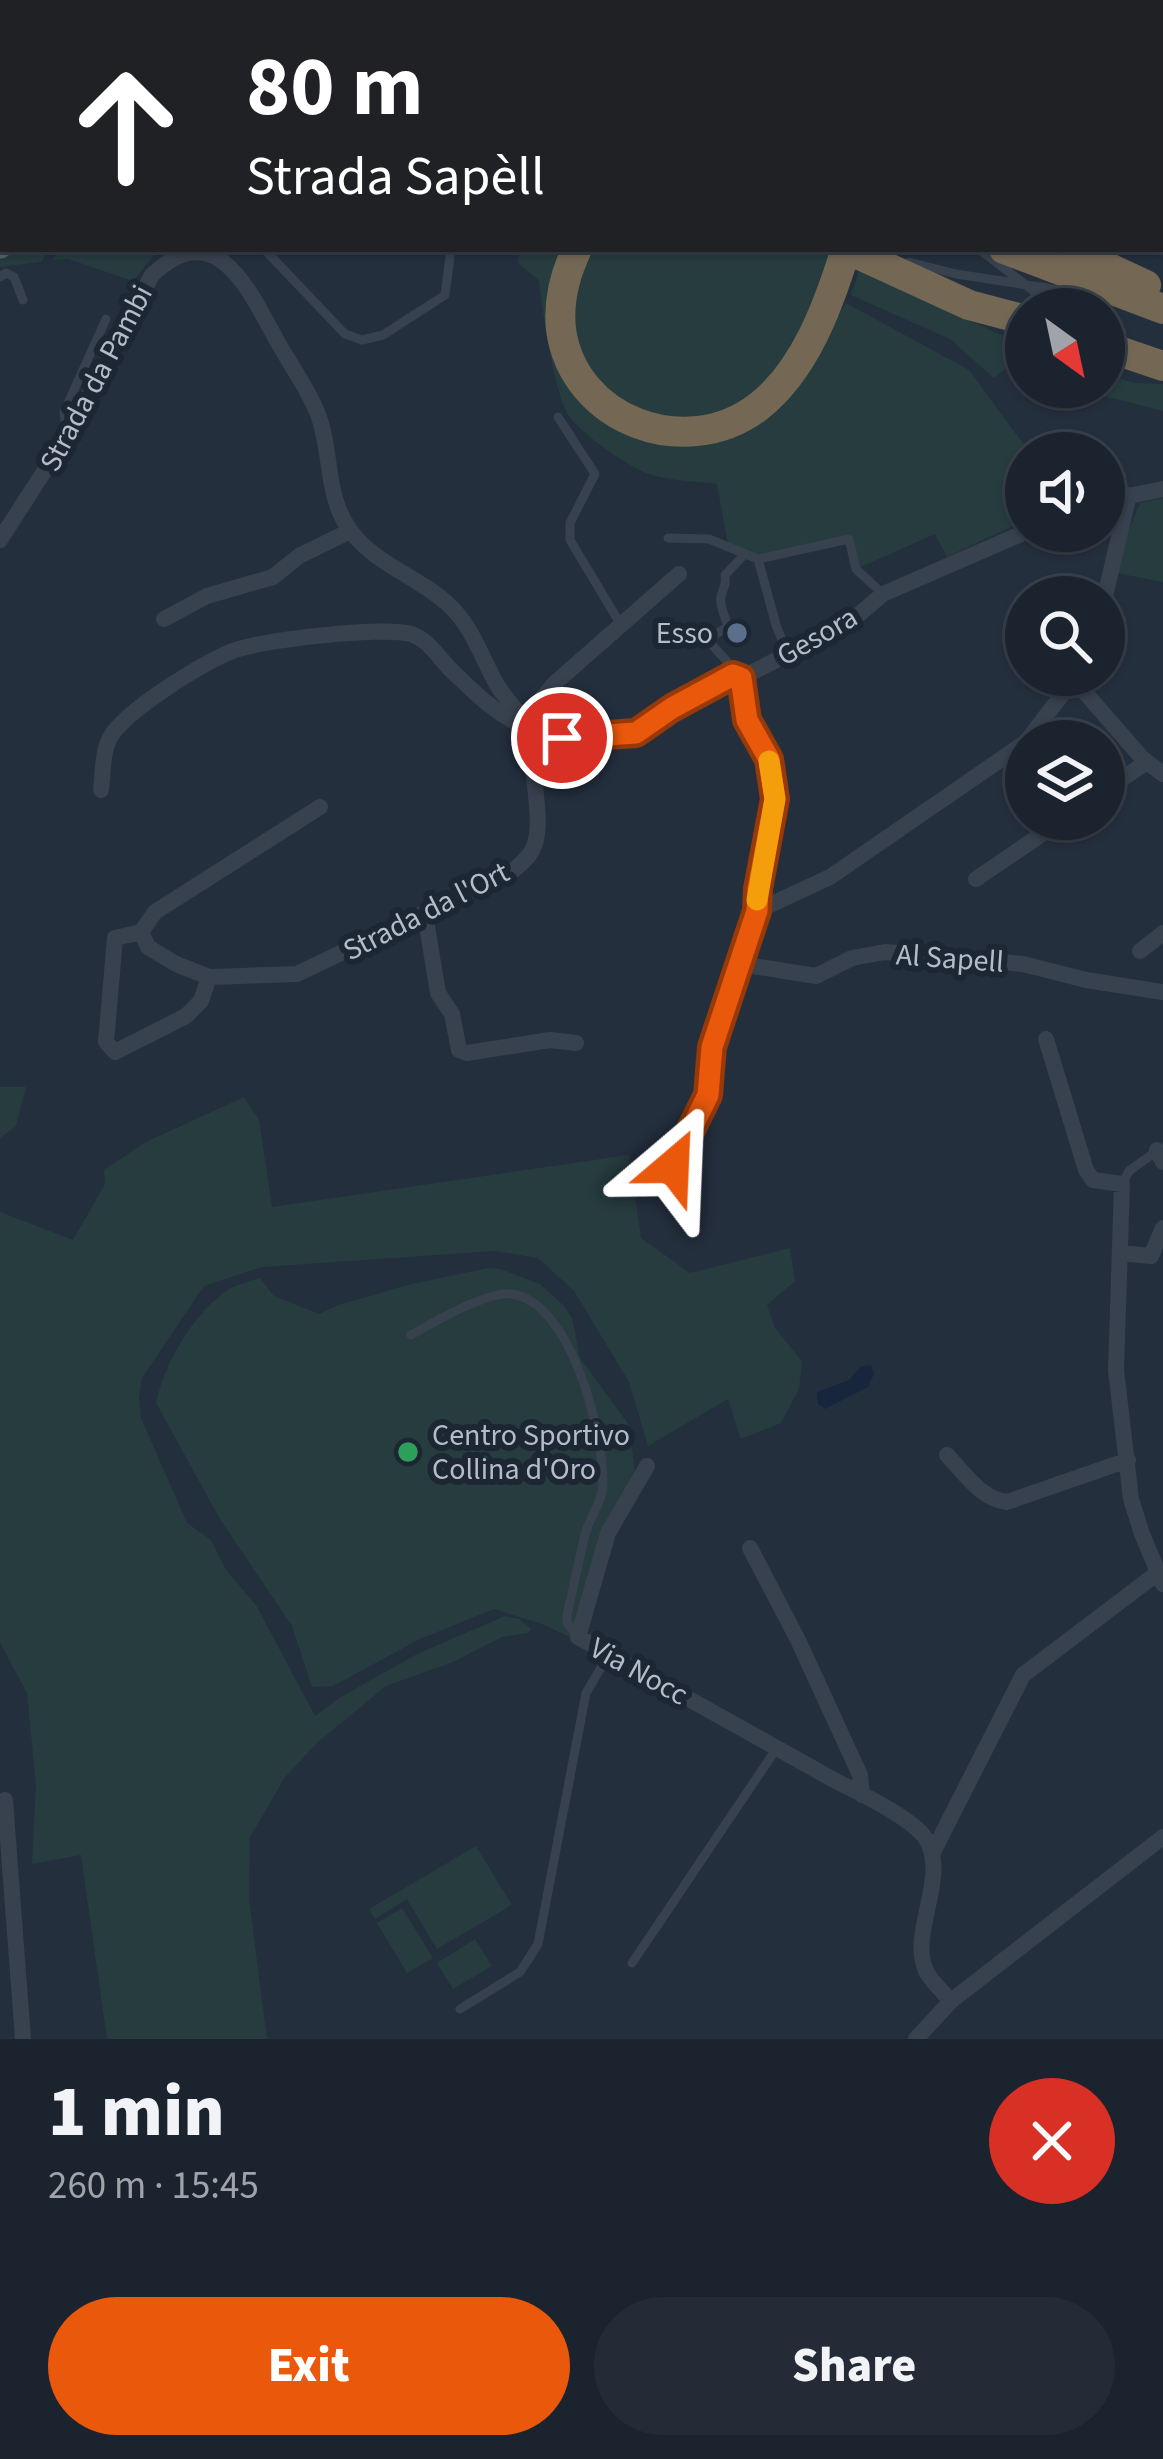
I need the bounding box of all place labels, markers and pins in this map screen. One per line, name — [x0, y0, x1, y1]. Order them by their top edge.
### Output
place label: Esso — [656, 612, 713, 655]
marker: Esso — [724, 620, 750, 646]
pin — [511, 687, 613, 789]
place label: Centro Sportivo Collina d'Oro — [432, 1414, 630, 1491]
marker: Centro Sportivo Collina d'Oro — [395, 1439, 421, 1465]

